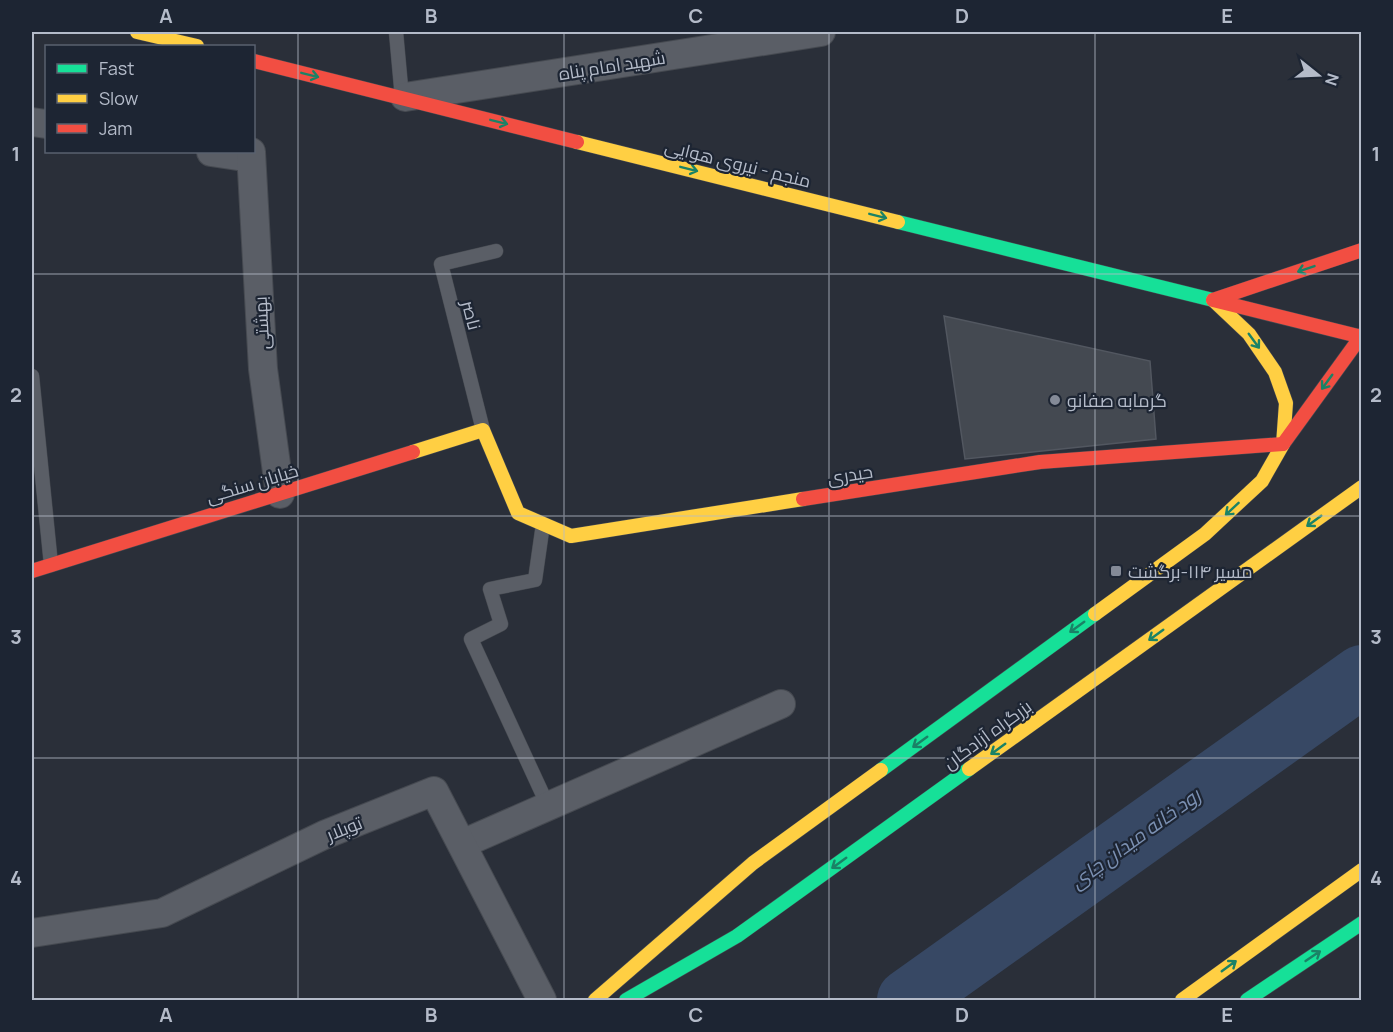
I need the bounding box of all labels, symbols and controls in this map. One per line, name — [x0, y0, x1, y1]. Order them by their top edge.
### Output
text: A — [159, 2, 173, 29]
text: B — [425, 2, 438, 29]
text: C — [689, 2, 703, 29]
text: D — [955, 2, 969, 29]
text: E — [1221, 2, 1233, 29]
legend — [45, 45, 255, 153]
street label: شهید امام پناه — [557, 45, 667, 86]
north arrow — [1288, 45, 1348, 105]
text: Fast — [99, 56, 134, 80]
one-way arrow — [300, 69, 319, 81]
text: N — [1320, 71, 1345, 89]
text: Slow — [99, 86, 139, 110]
text: Jam — [99, 116, 133, 140]
one-way arrow — [490, 116, 509, 128]
street label: منجم - نیروی هوایی — [662, 133, 814, 194]
text: 1 — [12, 140, 20, 167]
text: 1 — [1372, 140, 1380, 167]
one-way arrow — [679, 164, 698, 176]
one-way arrow — [868, 211, 887, 223]
one-way arrow — [1297, 264, 1316, 275]
street label: بهشتی — [248, 296, 274, 350]
street label: ناصر — [457, 297, 487, 332]
one-way arrow — [1248, 333, 1260, 349]
one-way arrow — [1321, 374, 1334, 390]
text: 2 — [10, 381, 22, 408]
text: 2 — [1370, 381, 1382, 408]
place label: گرمابه صفانو — [1067, 388, 1167, 412]
marker: گرمابه صفانو — [1048, 393, 1062, 407]
street label: خیابان سنگی — [203, 458, 301, 508]
street label: حیدری — [826, 459, 874, 489]
one-way arrow — [1225, 502, 1240, 516]
one-way arrow — [1307, 515, 1323, 527]
place label: مسیر ۱۱۴-برگشت — [1128, 559, 1253, 583]
marker: مسیر ۱۱۴-برگشت — [1109, 564, 1123, 578]
one-way arrow — [1070, 621, 1086, 633]
text: 3 — [10, 623, 22, 650]
text: 3 — [1370, 623, 1382, 650]
one-way arrow — [1148, 629, 1164, 641]
street label: بزرگراه آزادگان — [938, 694, 1036, 774]
one-way arrow — [912, 736, 928, 748]
one-way arrow — [990, 743, 1006, 755]
water label: رود خانه میدان چای — [1064, 781, 1208, 895]
street label: توپلار — [322, 810, 366, 847]
one-way arrow — [832, 856, 848, 869]
text: 4 — [10, 864, 22, 891]
text: 4 — [1370, 864, 1382, 891]
one-way arrow — [1304, 950, 1321, 962]
one-way arrow — [1221, 960, 1237, 972]
text: A — [159, 1001, 173, 1028]
text: B — [425, 1001, 438, 1028]
text: C — [689, 1001, 703, 1028]
text: D — [955, 1001, 969, 1028]
text: E — [1221, 1001, 1233, 1028]

